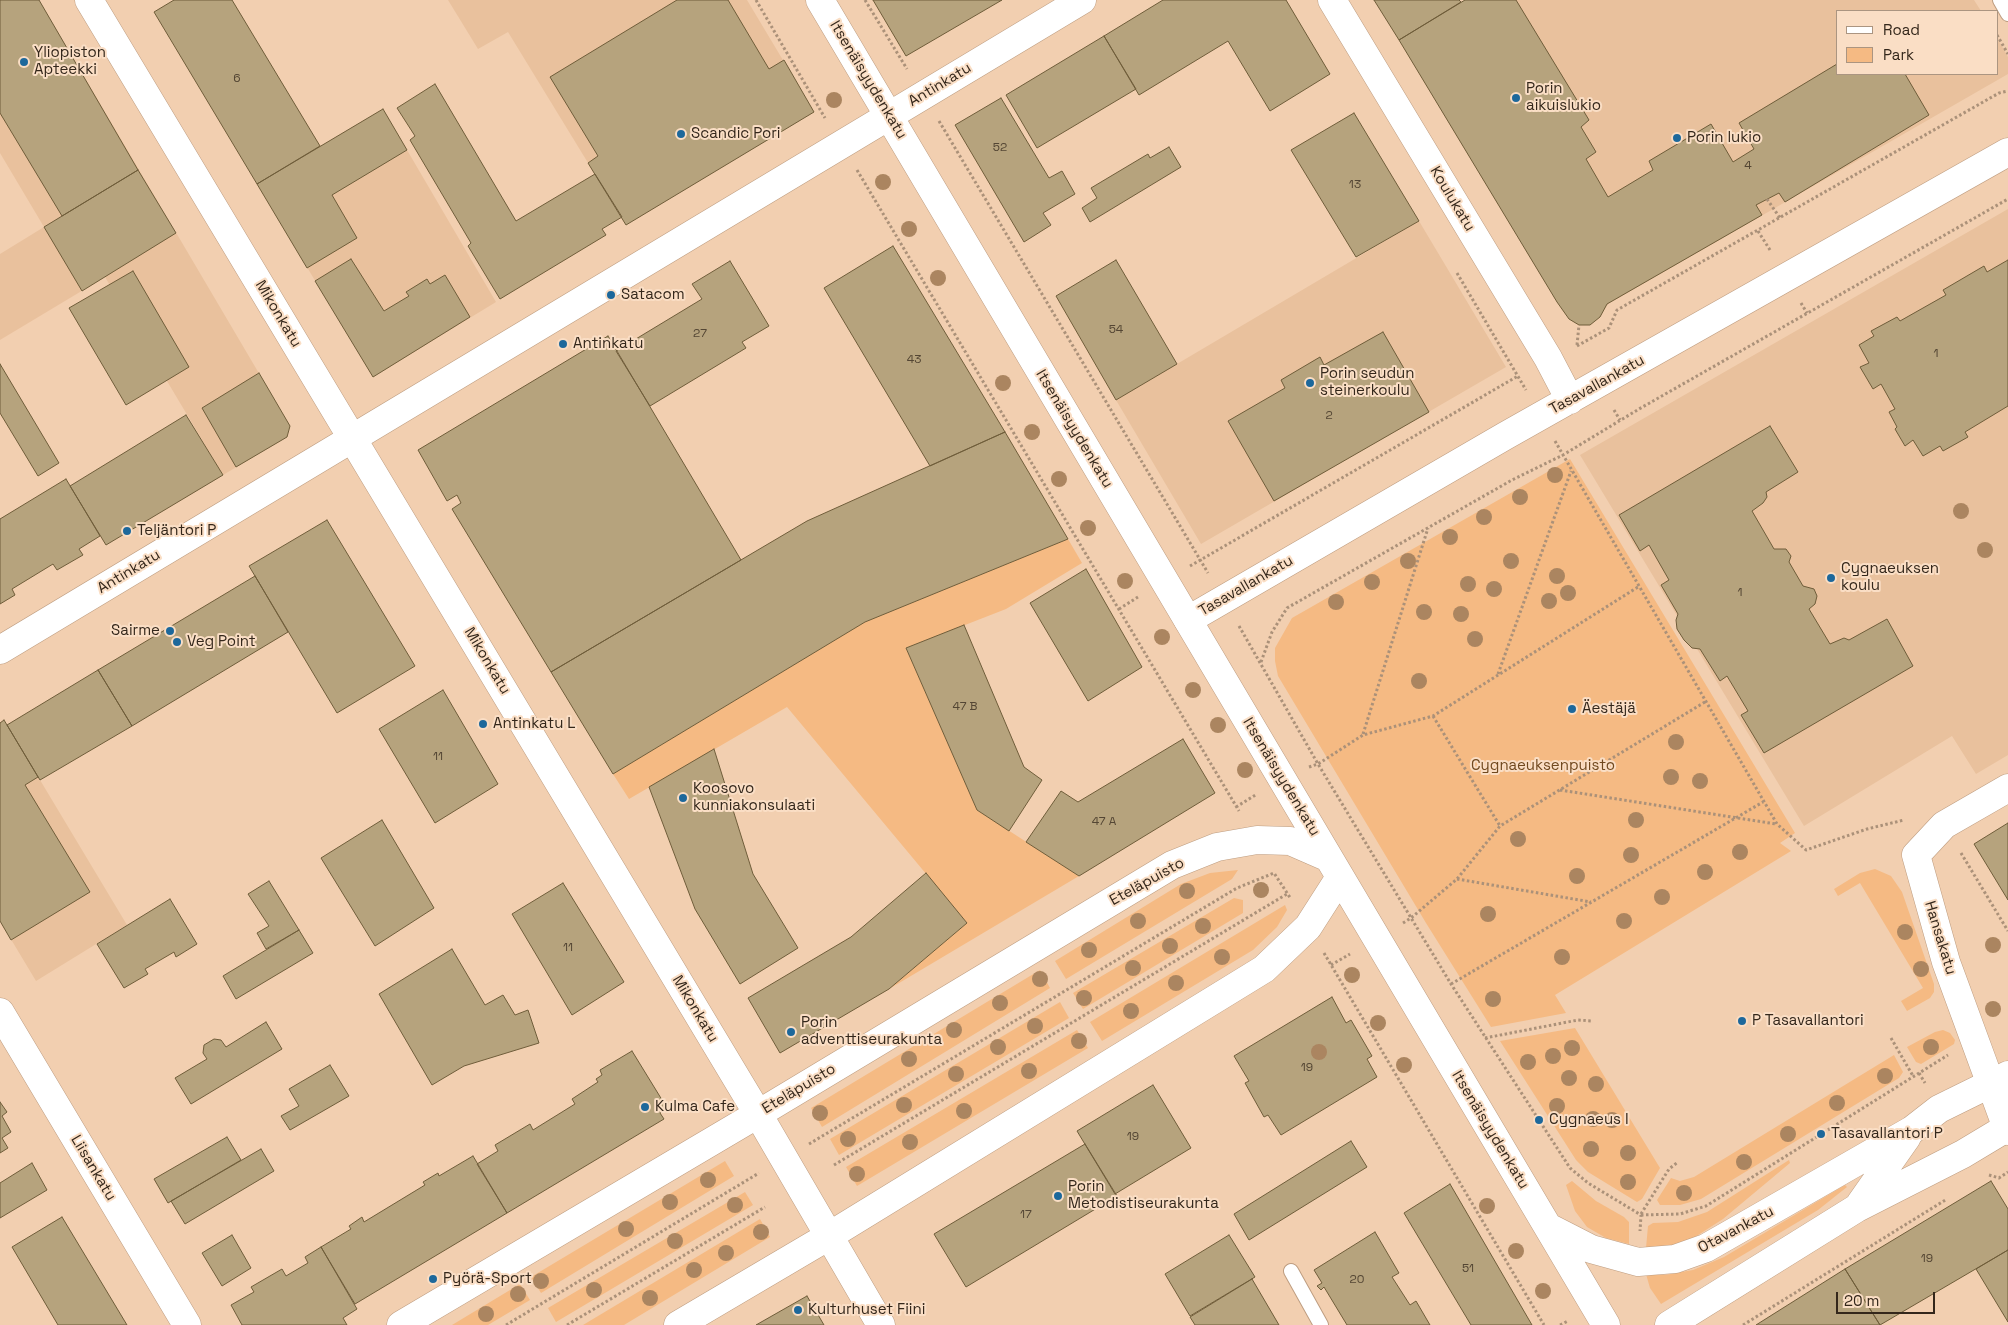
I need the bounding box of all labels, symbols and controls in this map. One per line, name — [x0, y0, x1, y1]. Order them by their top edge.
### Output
legend — [1836, 10, 1998, 75]
street label: Itsenäisyydenkatu — [826, 18, 910, 142]
text: Road — [1883, 20, 1920, 39]
place label: Yliopiston Apteekki — [34, 44, 106, 79]
text: Park — [1883, 45, 1914, 64]
marker: Yliopiston Apteekki — [18, 56, 30, 68]
street label: Antinkatu — [905, 59, 975, 111]
house number: 6 — [233, 72, 241, 86]
place label: Porin aikuislukio — [1526, 80, 1601, 115]
marker: Porin aikuislukio — [1510, 92, 1522, 104]
place label: Scandic Pori — [691, 125, 781, 143]
marker: Scandic Pori — [675, 128, 687, 140]
place label: Porin lukio — [1687, 129, 1761, 147]
marker: Porin lukio — [1671, 132, 1683, 144]
house number: 52 — [993, 141, 1007, 155]
house number: 4 — [1744, 159, 1752, 173]
street label: Koulukatu — [1426, 163, 1478, 235]
house number: 13 — [1349, 178, 1361, 192]
street label: Mikonkatu — [251, 277, 305, 351]
place label: Satacom — [621, 286, 685, 304]
marker: Satacom — [605, 289, 617, 301]
house number: 54 — [1109, 323, 1123, 337]
house number: 27 — [693, 327, 707, 341]
place label: Antinkatu — [573, 335, 643, 353]
marker: Antinkatu — [557, 338, 569, 350]
house number: 1 — [1933, 347, 1939, 361]
street label: Tasavallankatu — [1546, 351, 1648, 419]
house number: 43 — [907, 353, 921, 367]
place label: Porin seudun steinerkoulu — [1320, 365, 1414, 400]
street label: Itsenäisyydenkatu — [1032, 367, 1116, 491]
marker: Porin seudun steinerkoulu — [1304, 377, 1316, 389]
house number: 2 — [1325, 409, 1333, 423]
place label: Teljäntori P — [137, 522, 216, 540]
marker: Teljäntori P — [121, 525, 133, 537]
street label: Antinkatu — [94, 546, 164, 598]
street label: Tasavallankatu — [1196, 552, 1296, 620]
place label: Cygnaeuksen koulu — [1841, 560, 1939, 595]
marker: Cygnaeuksen koulu — [1825, 572, 1837, 584]
house number: 1 — [1737, 586, 1743, 600]
place label: Sairme — [111, 622, 160, 640]
street label: Mikonkatu — [460, 624, 514, 698]
marker: Sairme — [164, 625, 176, 637]
place label: Veg Point — [187, 633, 256, 651]
marker: Veg Point — [171, 636, 183, 648]
house number: 47 B — [953, 700, 977, 714]
place label: Äestäjä — [1582, 700, 1636, 718]
marker: Äestäjä — [1566, 703, 1578, 715]
place label: Antinkatu L — [493, 715, 575, 733]
street label: Itsenäisyydenkatu — [1239, 715, 1323, 839]
marker: Antinkatu L — [477, 718, 489, 730]
house number: 11 — [433, 750, 443, 764]
park label: Cygnaeuksenpuisto — [1471, 757, 1615, 775]
place label: Koosovo kunniakonsulaati — [693, 780, 815, 815]
marker: Koosovo kunniakonsulaati — [677, 792, 689, 804]
house number: 47 A — [1092, 815, 1116, 829]
street label: Eteläpuisto — [1107, 854, 1187, 910]
street label: Hansakatu — [1920, 899, 1960, 977]
house number: 11 — [563, 941, 573, 955]
street label: Mikonkatu — [668, 972, 722, 1046]
place label: P Tasavallantori — [1752, 1012, 1864, 1030]
place label: Porin adventtiseurakunta — [801, 1014, 942, 1049]
marker: P Tasavallantori — [1736, 1015, 1748, 1027]
marker: Porin adventtiseurakunta — [785, 1026, 797, 1038]
street label: Eteläpuisto — [759, 1060, 839, 1118]
house number: 19 — [1301, 1061, 1313, 1075]
street label: Itsenäisyydenkatu — [1448, 1068, 1532, 1192]
place label: Kulma Cafe — [655, 1098, 735, 1116]
marker: Kulma Cafe — [639, 1101, 651, 1113]
place label: Cygnaeus I — [1549, 1111, 1629, 1129]
marker: Cygnaeus I — [1533, 1114, 1545, 1126]
place label: Tasavallantori P — [1831, 1125, 1943, 1143]
marker: Tasavallantori P — [1815, 1128, 1827, 1140]
house number: 19 — [1127, 1130, 1139, 1144]
street label: Liisankatu — [66, 1132, 120, 1204]
place label: Porin Metodistiseurakunta — [1068, 1178, 1219, 1213]
marker: Porin Metodistiseurakunta — [1052, 1190, 1064, 1202]
street label: Otavankatu — [1695, 1203, 1777, 1257]
house number: 17 — [1020, 1208, 1032, 1222]
house number: 19 — [1921, 1252, 1933, 1266]
house number: 51 — [1462, 1262, 1474, 1276]
place label: Pyörä-Sport — [443, 1270, 532, 1288]
marker: Pyörä-Sport — [427, 1273, 439, 1285]
house number: 20 — [1350, 1273, 1364, 1287]
scale bar — [1838, 1282, 1937, 1314]
text: 20 m — [1844, 1291, 1879, 1310]
place label: Kulturhuset Fiini — [808, 1301, 925, 1319]
marker: Kulturhuset Fiini — [792, 1304, 804, 1316]

